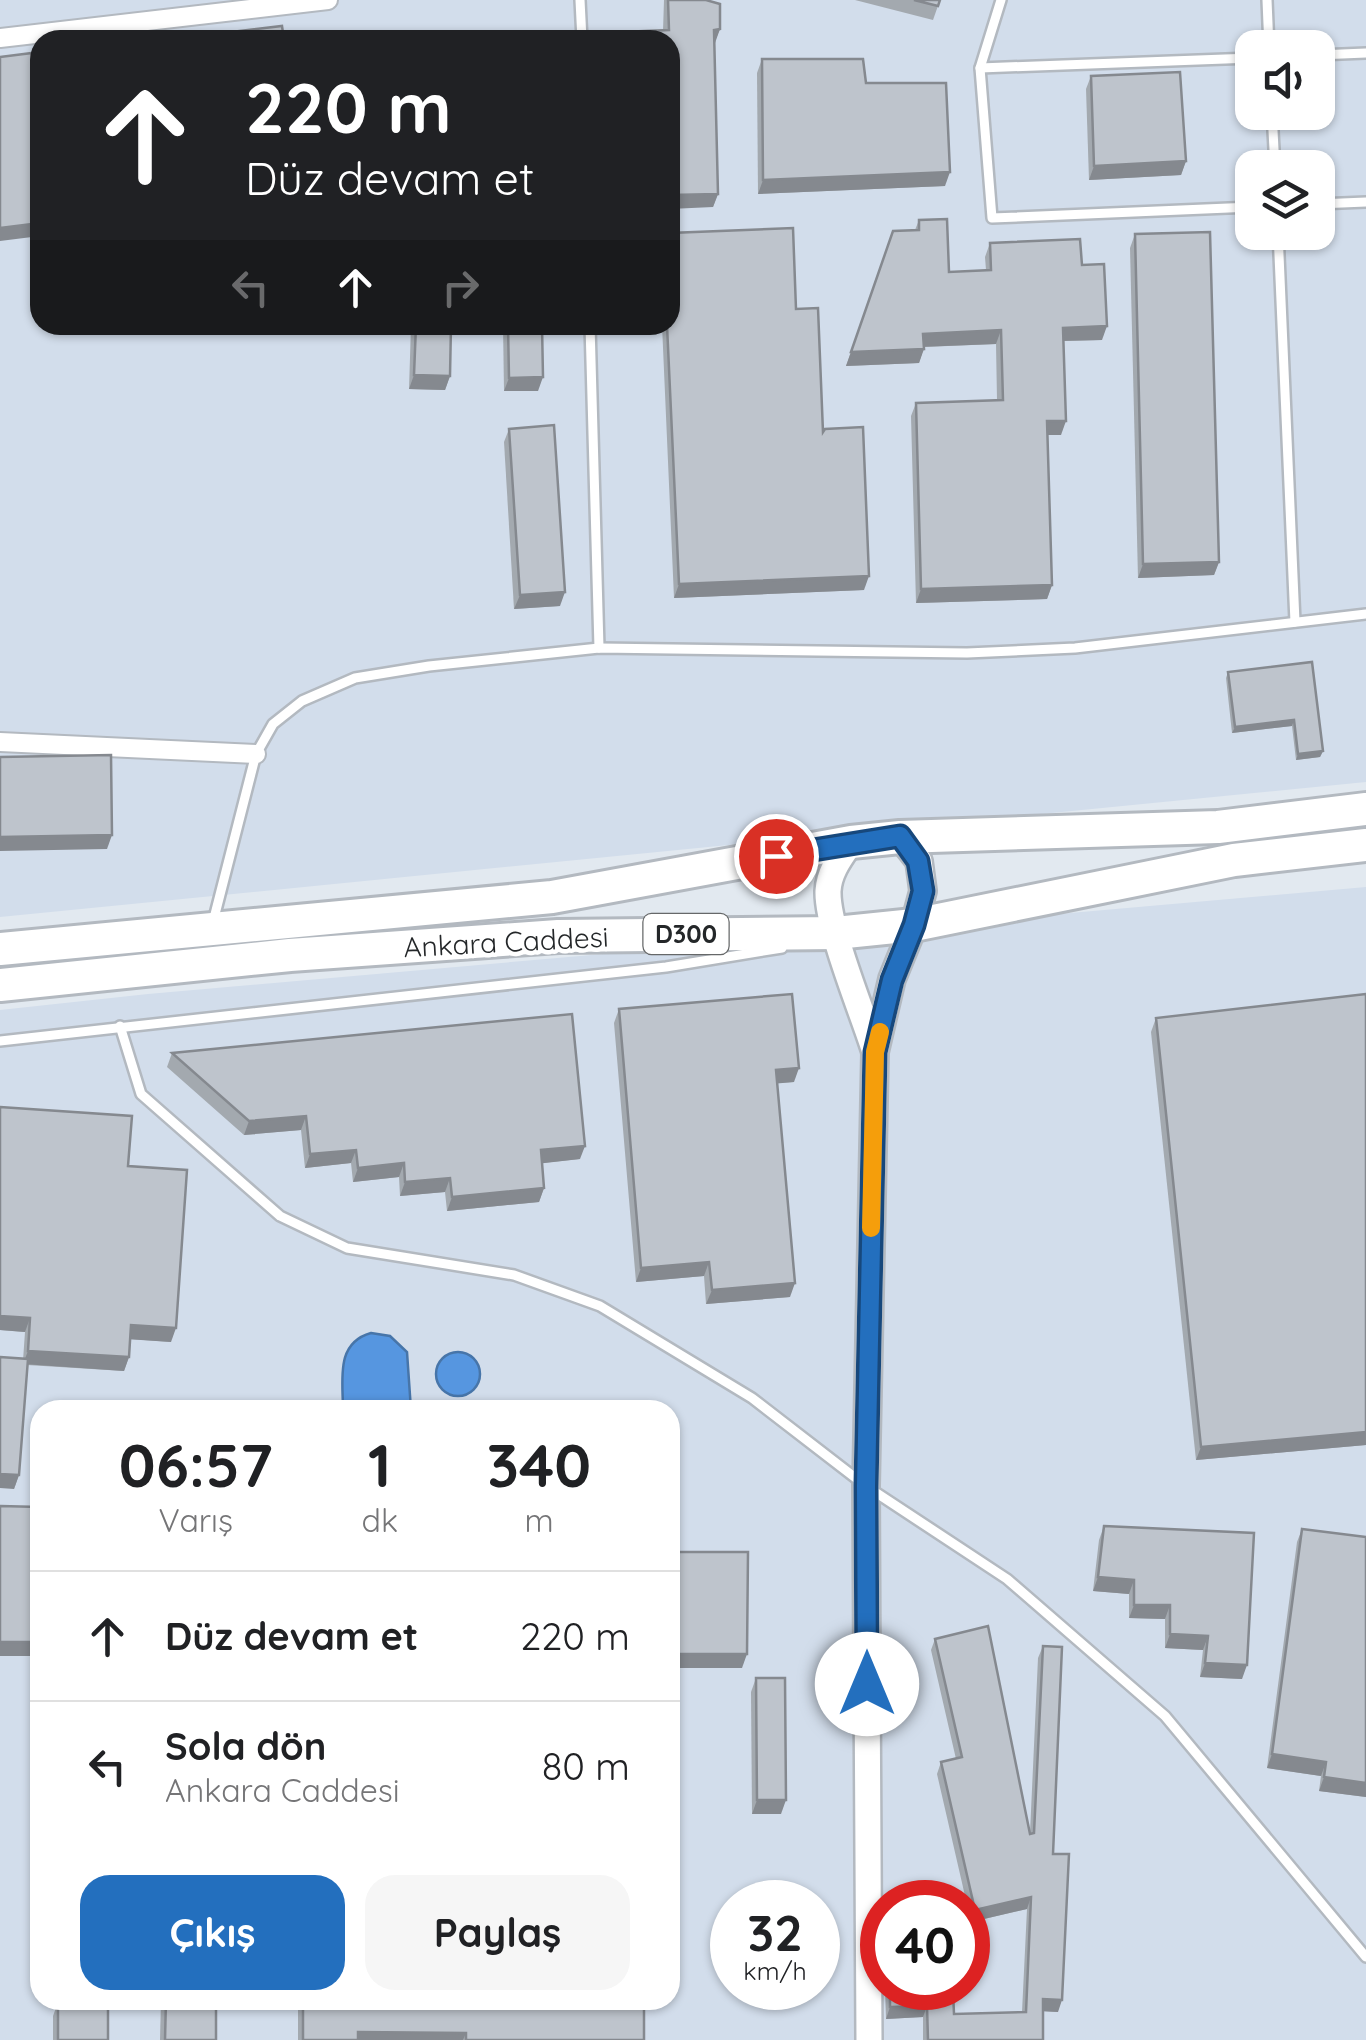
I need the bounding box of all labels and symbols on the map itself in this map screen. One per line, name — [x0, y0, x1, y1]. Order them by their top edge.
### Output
pin — [734, 814, 819, 899]
road number: D300 — [644, 914, 728, 954]
street label: Ankara Caddesi — [403, 919, 609, 964]
position arrow — [815, 1632, 919, 1736]
speed limit sign: 40 — [860, 1880, 990, 2010]

